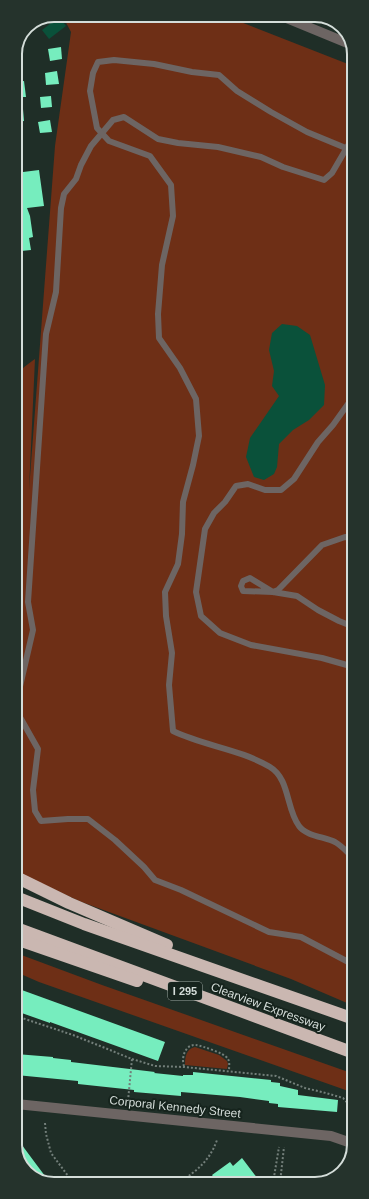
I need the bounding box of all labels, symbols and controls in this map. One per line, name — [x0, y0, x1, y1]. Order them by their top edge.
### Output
street label: Clearview Expressway — [209, 980, 327, 1034]
road number: I 295 — [168, 982, 202, 1000]
street label: Corporal Kennedy Street — [109, 1093, 242, 1121]

